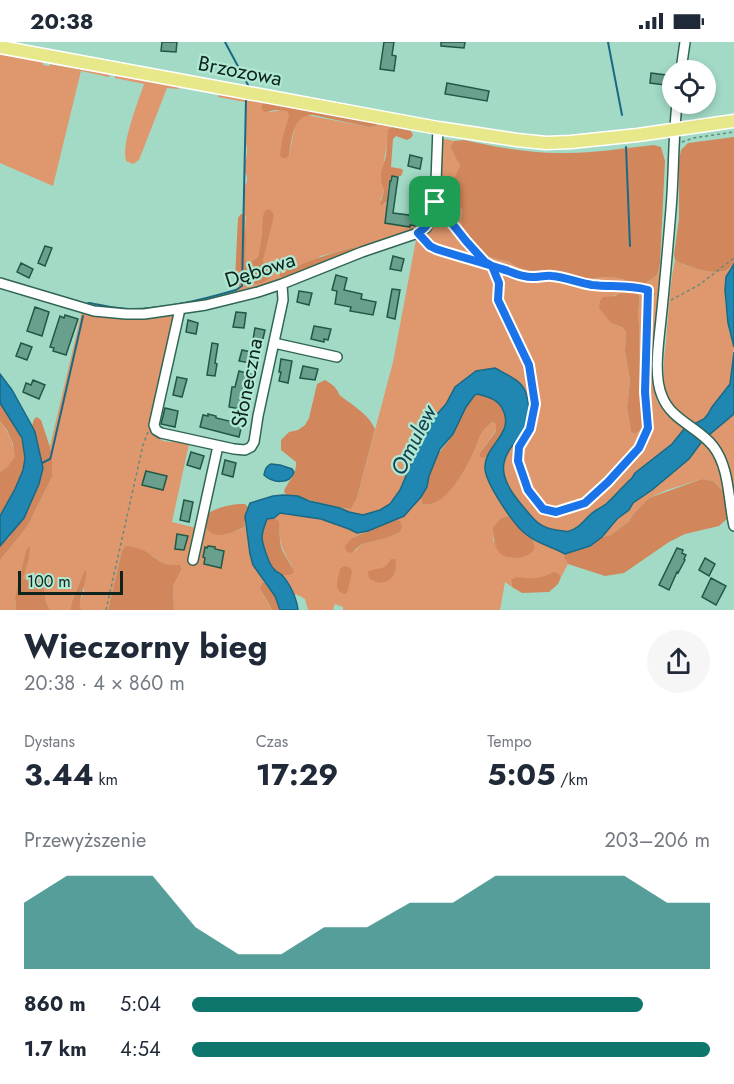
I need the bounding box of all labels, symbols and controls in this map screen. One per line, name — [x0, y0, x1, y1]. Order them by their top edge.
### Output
text: 20:38 — [30, 5, 94, 37]
street label: Brzozowa — [195, 48, 285, 94]
map controls — [662, 60, 716, 114]
button: locate — [662, 60, 716, 114]
pin — [409, 176, 460, 227]
icon: arrive — [418, 185, 451, 218]
street label: Dębowa — [221, 245, 299, 295]
street label: Słoneczna — [224, 336, 270, 430]
water label: Omulew — [382, 398, 445, 481]
scale bar — [18, 568, 123, 596]
text: 100 m — [27, 570, 71, 593]
text: Wieczorny bieg — [24, 623, 268, 670]
button: share — [647, 630, 710, 693]
text: 20:38 · 4 × 860 m — [24, 669, 185, 698]
text: Dystans — [24, 730, 75, 753]
text: Czas — [256, 730, 288, 753]
text: Tempo — [487, 730, 532, 753]
text: 3.44 — [24, 753, 94, 796]
text: 17:29 — [256, 753, 338, 796]
text: 5:05 — [487, 753, 556, 796]
text: km — [94, 768, 118, 791]
text: /km — [556, 768, 588, 791]
text: Przewyższenie — [24, 826, 146, 855]
text: 203–206 m — [604, 826, 710, 855]
text: 860 m — [24, 990, 86, 1019]
text: 5:04 — [120, 990, 161, 1019]
text: 1.7 km — [24, 1035, 87, 1064]
text: 4:54 — [120, 1035, 161, 1064]

